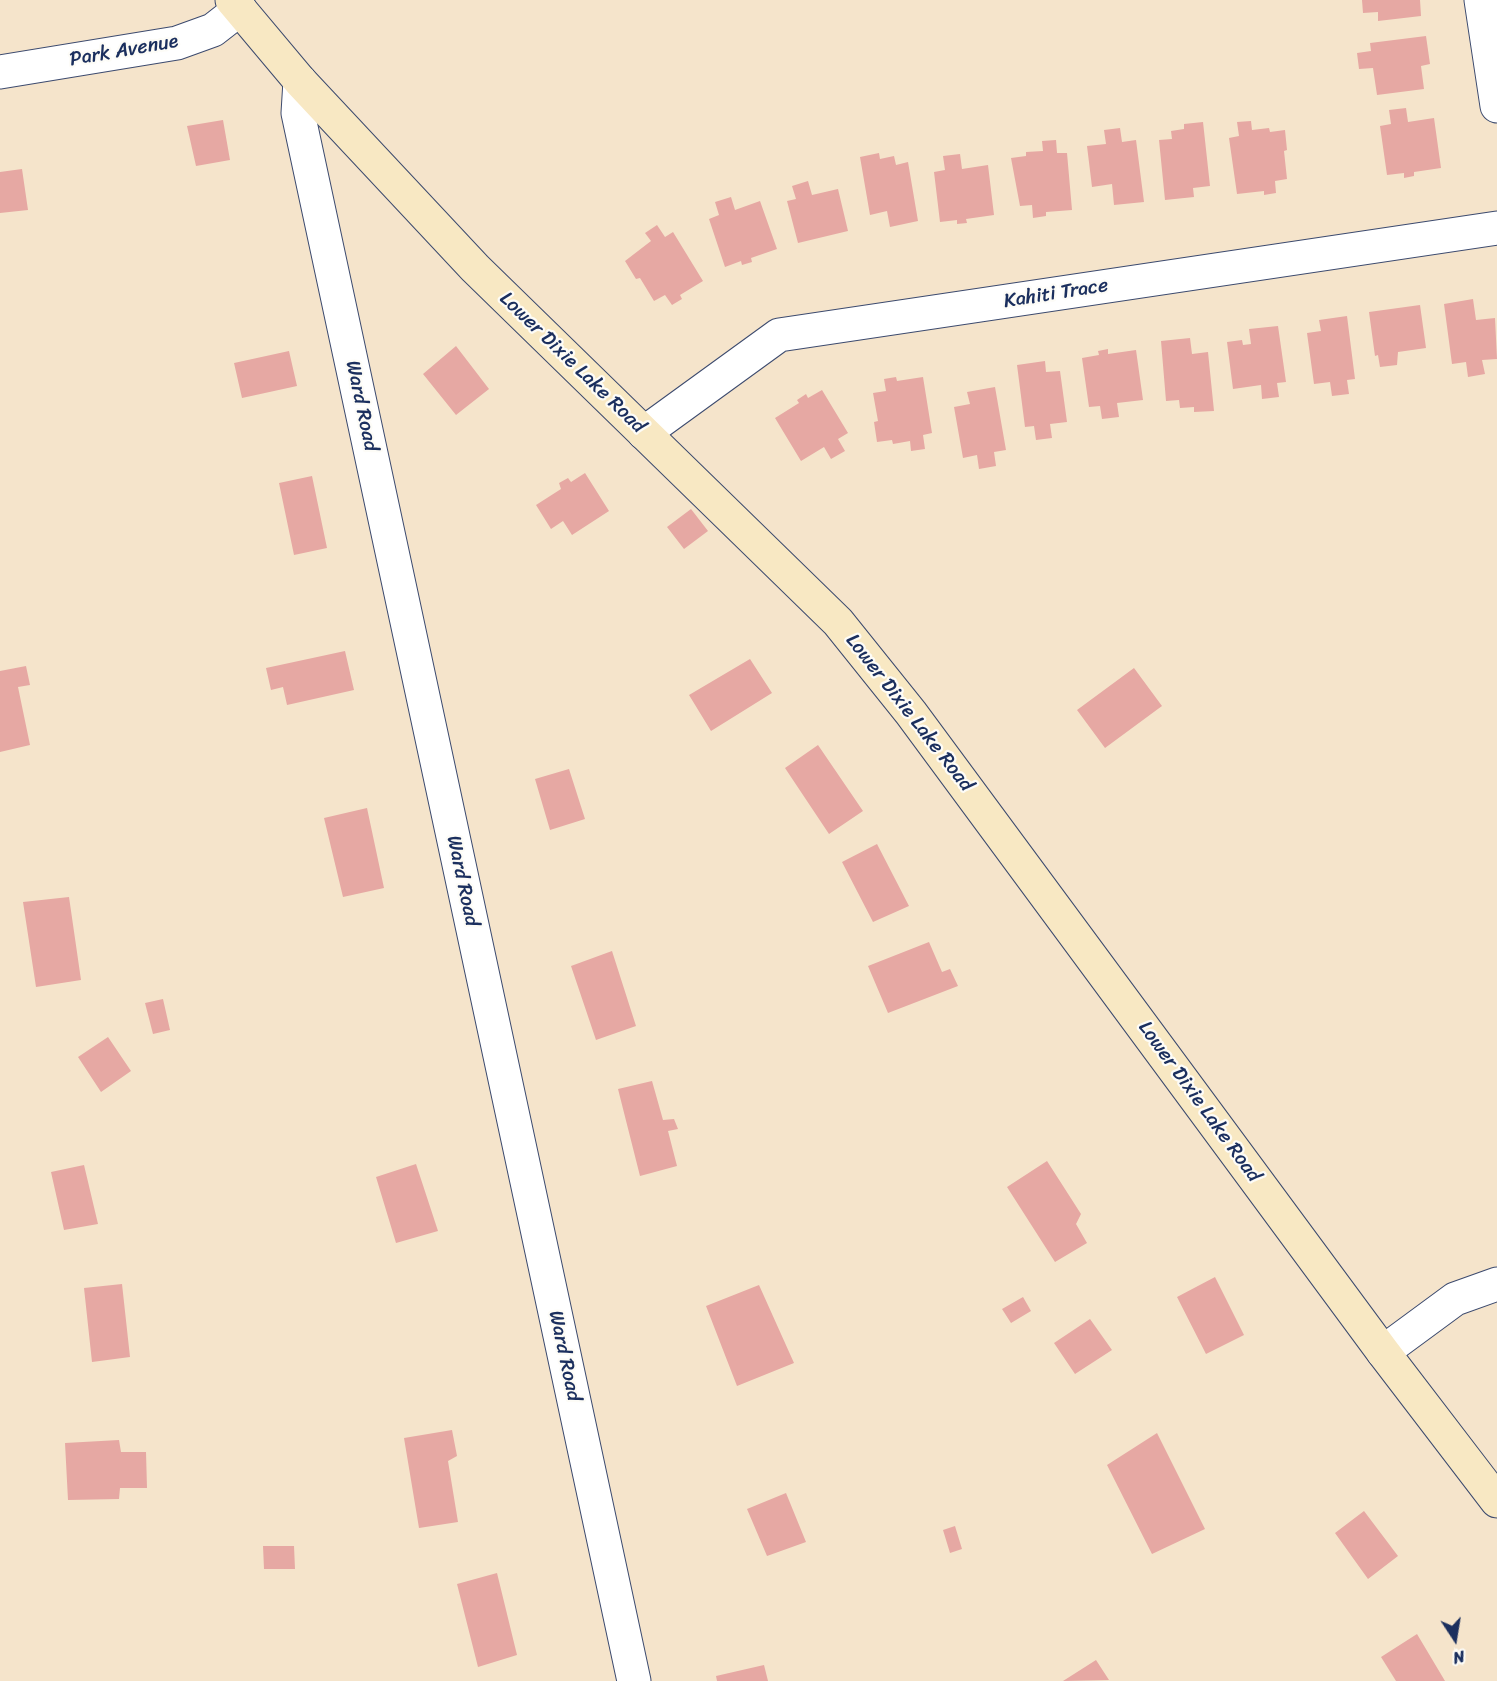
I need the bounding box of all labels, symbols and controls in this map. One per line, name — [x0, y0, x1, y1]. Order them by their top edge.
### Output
street label: Park Avenue — [68, 30, 180, 72]
street label: Kahiti Trace — [1002, 274, 1110, 314]
street label: Lower Dixie Lake Road — [494, 287, 650, 439]
street label: Ward Road — [340, 358, 382, 454]
street label: Lower Dixie Lake Road — [840, 629, 978, 797]
street label: Ward Road — [441, 833, 483, 929]
street label: Lower Dixie Lake Road — [1133, 1017, 1265, 1187]
street label: Ward Road — [543, 1308, 585, 1404]
north arrow — [1425, 1609, 1485, 1669]
text: N — [1450, 1642, 1467, 1672]

